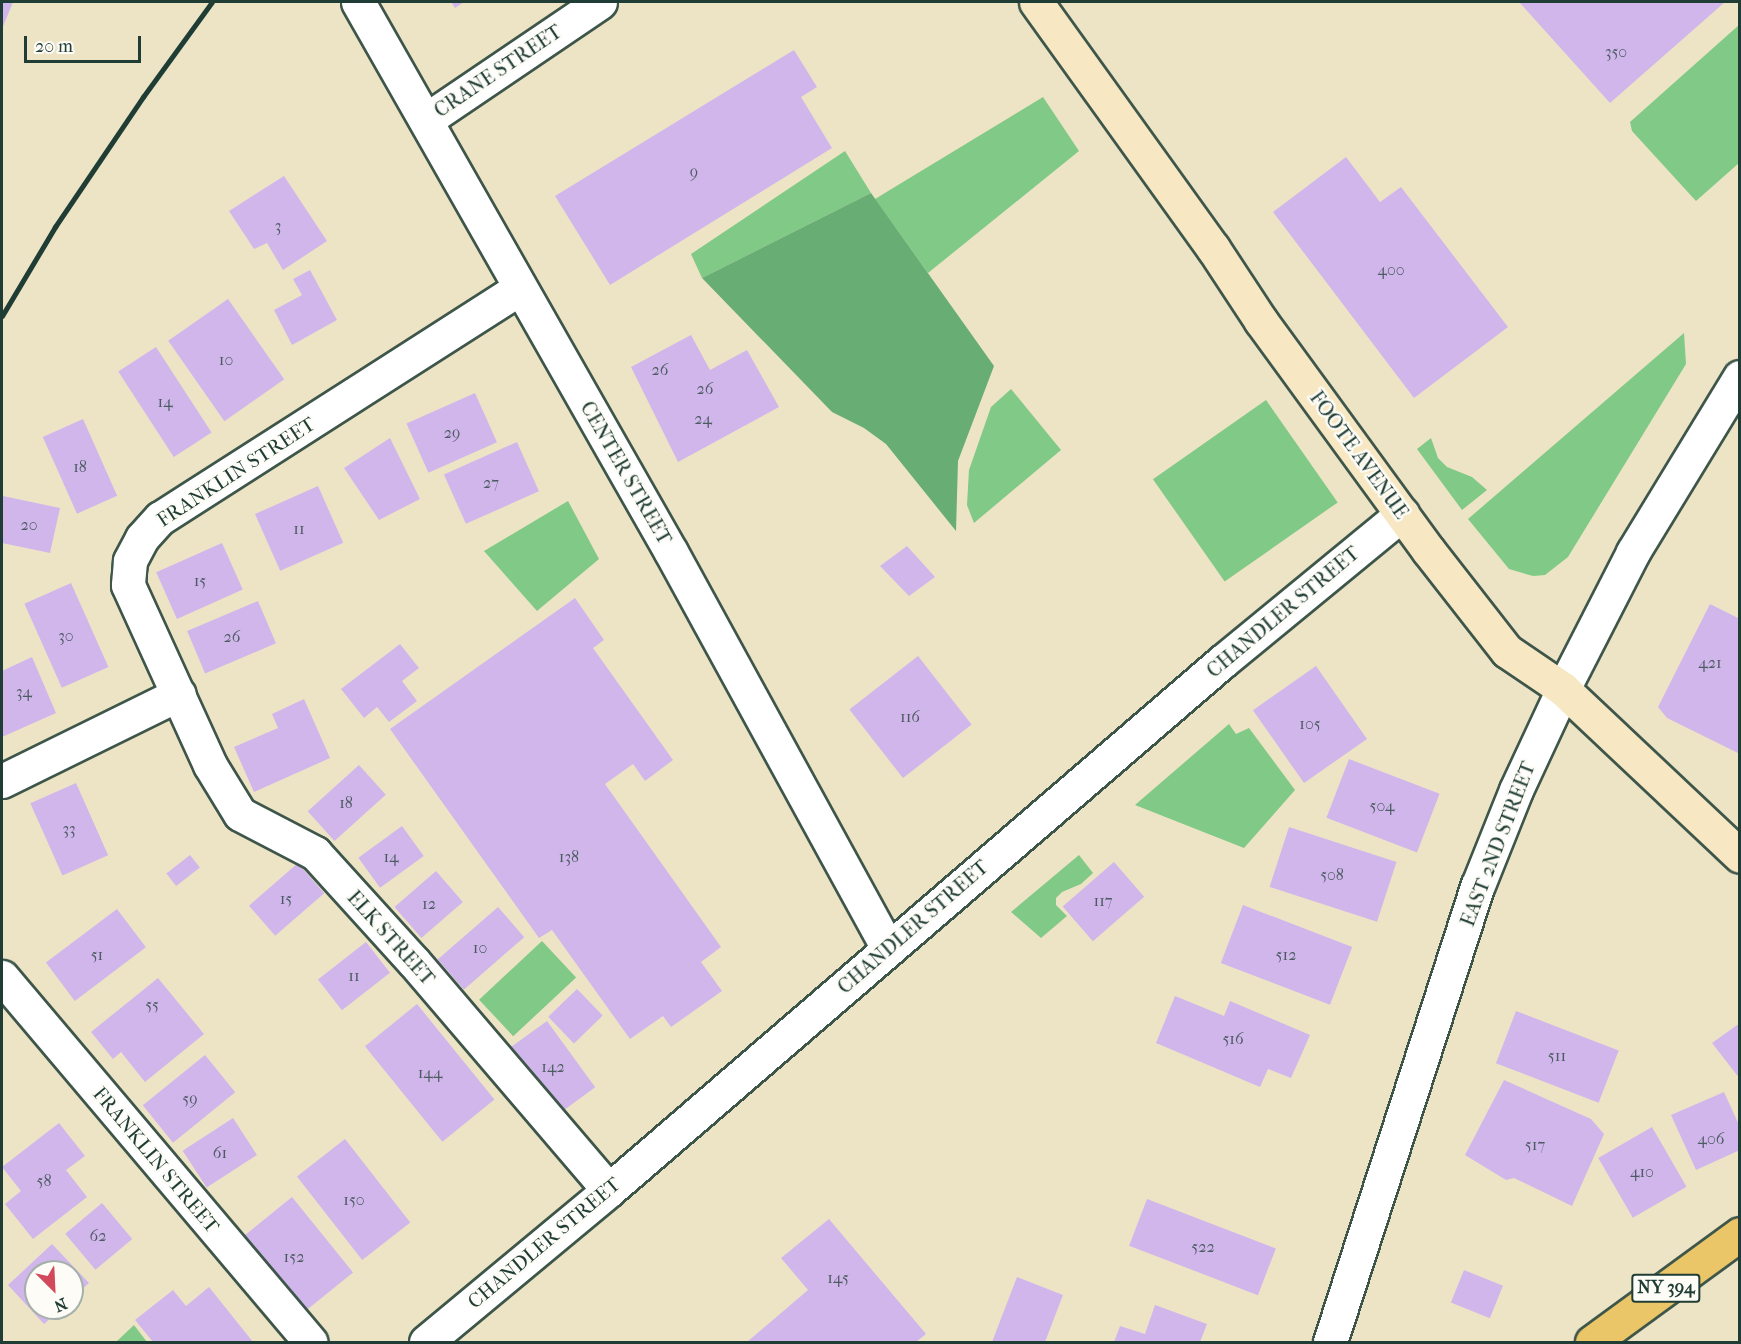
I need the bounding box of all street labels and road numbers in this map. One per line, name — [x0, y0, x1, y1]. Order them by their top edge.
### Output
street label: CRANE STREET — [430, 19, 566, 123]
street label: FOOTE AVENUE — [1305, 386, 1413, 524]
street label: CENTER STREET — [575, 397, 677, 549]
street label: FRANKLIN STREET — [153, 412, 319, 532]
street label: CHANDLER STREET — [1202, 541, 1364, 683]
street label: EAST 2ND STREET — [1456, 758, 1540, 930]
street label: CHANDLER STREET — [833, 855, 993, 999]
street label: ELK STREET — [342, 886, 440, 990]
street label: FRANKLIN STREET — [88, 1082, 224, 1238]
street label: CHANDLER STREET — [463, 1172, 625, 1314]
road number: NY 394 — [1630, 1273, 1702, 1303]

